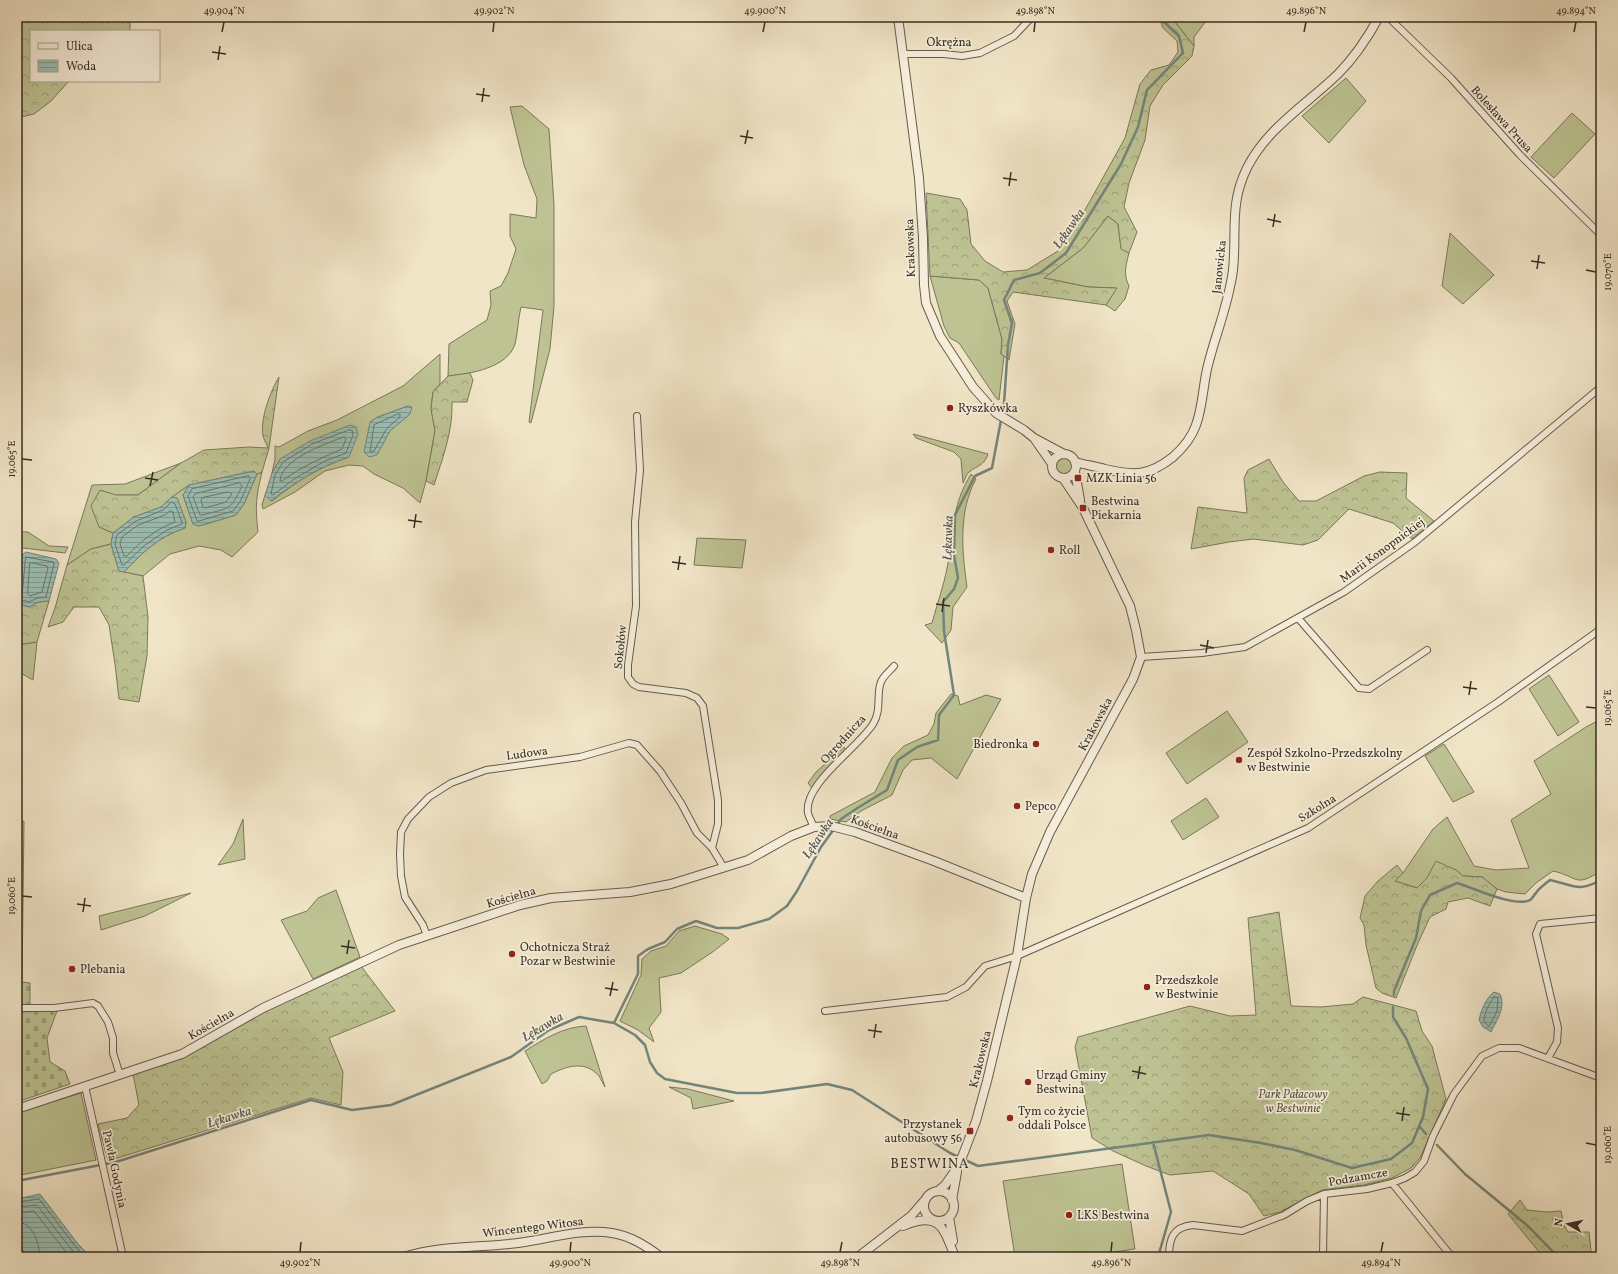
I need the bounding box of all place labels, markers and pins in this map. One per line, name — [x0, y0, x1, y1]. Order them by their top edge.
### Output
place label: Ryszkówka — [958, 401, 1018, 417]
marker: Ryszkówka — [945, 403, 955, 413]
place label: MZK Linia 56 — [1086, 471, 1157, 487]
marker: MZK Linia 56 — [1073, 473, 1083, 483]
place label: Bestwina Piekarnia — [1091, 494, 1142, 524]
marker: Bestwina Piekarnia — [1078, 503, 1088, 513]
place label: Roll — [1059, 543, 1081, 559]
marker: Roll — [1046, 545, 1056, 555]
place label: Biedronka — [973, 737, 1028, 753]
marker: Biedronka — [1031, 739, 1041, 749]
place label: Zespół Szkolno-Przedszkolny w Bestwinie — [1247, 746, 1403, 776]
marker: Zespół Szkolno-Przedszkolny w Bestwinie — [1234, 755, 1244, 765]
place label: Pepco — [1025, 799, 1056, 815]
marker: Pepco — [1012, 801, 1022, 811]
place label: Ochotnicza Straż Pozar w Bestwinie — [520, 940, 616, 970]
marker: Ochotnicza Straż Pozar w Bestwinie — [507, 949, 517, 959]
place label: Plebania — [80, 962, 126, 978]
marker: Plebania — [67, 964, 77, 974]
place label: Przedszkole w Bestwinie — [1155, 973, 1219, 1003]
marker: Przedszkole w Bestwinie — [1142, 982, 1152, 992]
place label: Urząd Gminy Bestwina — [1036, 1068, 1107, 1098]
marker: Urząd Gminy Bestwina — [1023, 1077, 1033, 1087]
place label: Tym co życie oddali Polsce — [1018, 1104, 1087, 1134]
marker: Tym co życie oddali Polsce — [1005, 1113, 1015, 1123]
place label: Przystanek autobusowy 56 — [885, 1117, 962, 1147]
marker: Przystanek autobusowy 56 — [965, 1126, 975, 1136]
place label: LKS Bestwina — [1077, 1208, 1149, 1224]
marker: LKS Bestwina — [1064, 1210, 1074, 1220]

